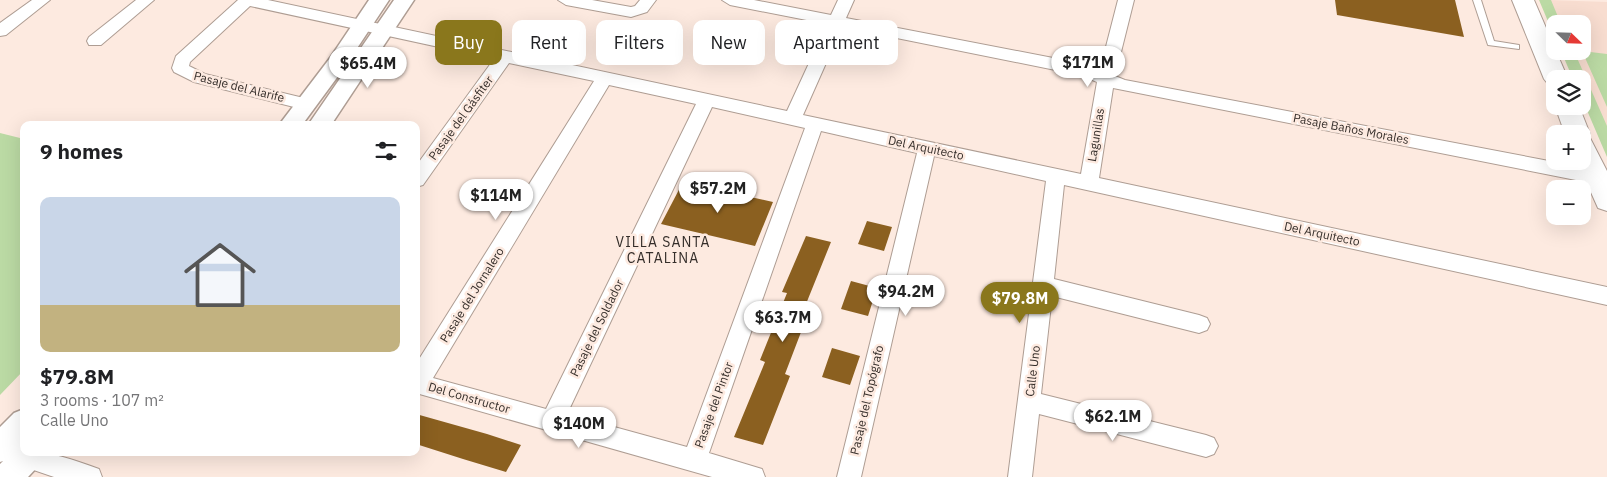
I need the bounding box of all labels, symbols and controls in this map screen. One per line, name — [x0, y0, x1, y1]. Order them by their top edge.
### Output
north arrow — [1546, 15, 1591, 60]
map controls — [1546, 15, 1591, 225]
chip: Buy — [435, 20, 502, 65]
chip: Rent — [512, 20, 586, 65]
chip: Filters — [596, 20, 683, 65]
chip: New — [693, 20, 765, 65]
chip: Apartment — [775, 20, 898, 65]
pin: $65.4M — [327, 46, 409, 89]
pin: $171M — [1053, 46, 1123, 88]
text: $171M — [1062, 52, 1114, 72]
text: $65.4M — [340, 53, 396, 73]
street label: Pasaje del Alarife — [192, 68, 286, 105]
button: layers — [1546, 70, 1591, 115]
street label: Pasaje del Gásfiter — [425, 72, 497, 163]
street label: Lagunillas — [1084, 107, 1107, 163]
street label: Pasaje Baños Morales — [1292, 110, 1410, 147]
button: + — [1546, 125, 1591, 170]
street label: Del Arquitecto — [887, 132, 966, 163]
text: 9 homes — [40, 137, 123, 165]
icon: filters — [372, 137, 400, 165]
pin: $57.2M — [677, 172, 759, 214]
pin: $114M — [461, 178, 531, 221]
text: $57.2M — [690, 178, 746, 198]
button: − — [1546, 180, 1591, 225]
text: $114M — [470, 185, 522, 205]
street label: Del Arquitecto — [1283, 218, 1362, 249]
icon: home — [175, 230, 265, 320]
district label: VILLA SANTA CATALINA — [616, 233, 710, 267]
street label: Pasaje del Jornalero — [436, 244, 507, 345]
pin: $94.2M — [865, 274, 947, 317]
street label: Pasaje del Soldador — [567, 276, 627, 379]
text: $94.2M — [878, 281, 934, 301]
pin: $79.8M — [979, 282, 1061, 324]
text: $79.8M — [992, 288, 1048, 308]
pin: $63.7M — [742, 300, 824, 343]
text: $63.7M — [755, 307, 811, 327]
street label: Pasaje del Topógrafo — [847, 343, 886, 456]
street label: Calle Uno — [1022, 344, 1043, 397]
street label: Pasaje del Pintor — [691, 359, 736, 450]
text: $79.8M — [40, 362, 114, 390]
street label: Del Constructor — [427, 379, 512, 417]
text: 3 rooms · 107 m² — [40, 390, 164, 410]
pin: $62.1M — [1072, 400, 1154, 442]
pin: $140M — [544, 406, 614, 449]
text: $62.1M — [1085, 406, 1141, 426]
text: Calle Uno — [40, 410, 109, 430]
text: $140M — [553, 413, 605, 433]

